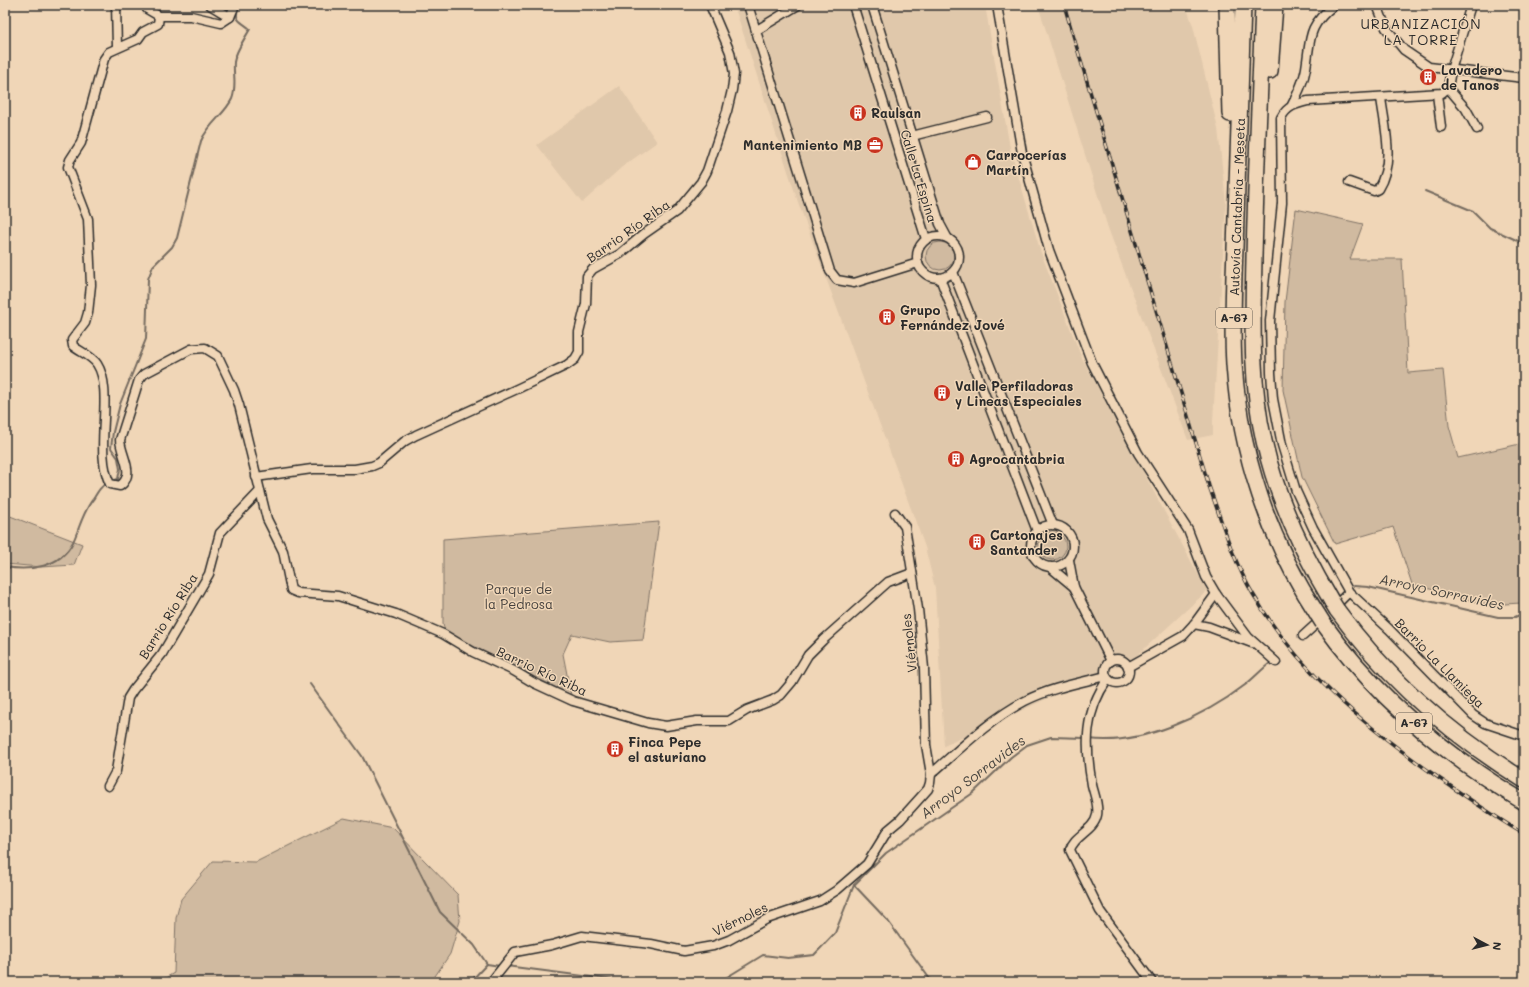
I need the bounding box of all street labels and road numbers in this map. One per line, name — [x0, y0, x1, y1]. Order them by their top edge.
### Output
street label: Autovía Cantabria - Meseta — [1225, 118, 1248, 296]
street label: Calle La Espina — [897, 127, 942, 224]
street label: Barrio Río Riba — [583, 196, 673, 266]
road number: A-67 — [1216, 308, 1252, 328]
street label: Barrio Río Riba — [134, 570, 201, 662]
street label: Viérnoles — [897, 613, 920, 674]
street label: Barrio La Llamiega — [1392, 614, 1489, 711]
street label: Barrio Río Riba — [494, 642, 590, 699]
road number: A-67 — [1396, 713, 1432, 733]
street label: Viérnoles — [709, 898, 770, 939]

